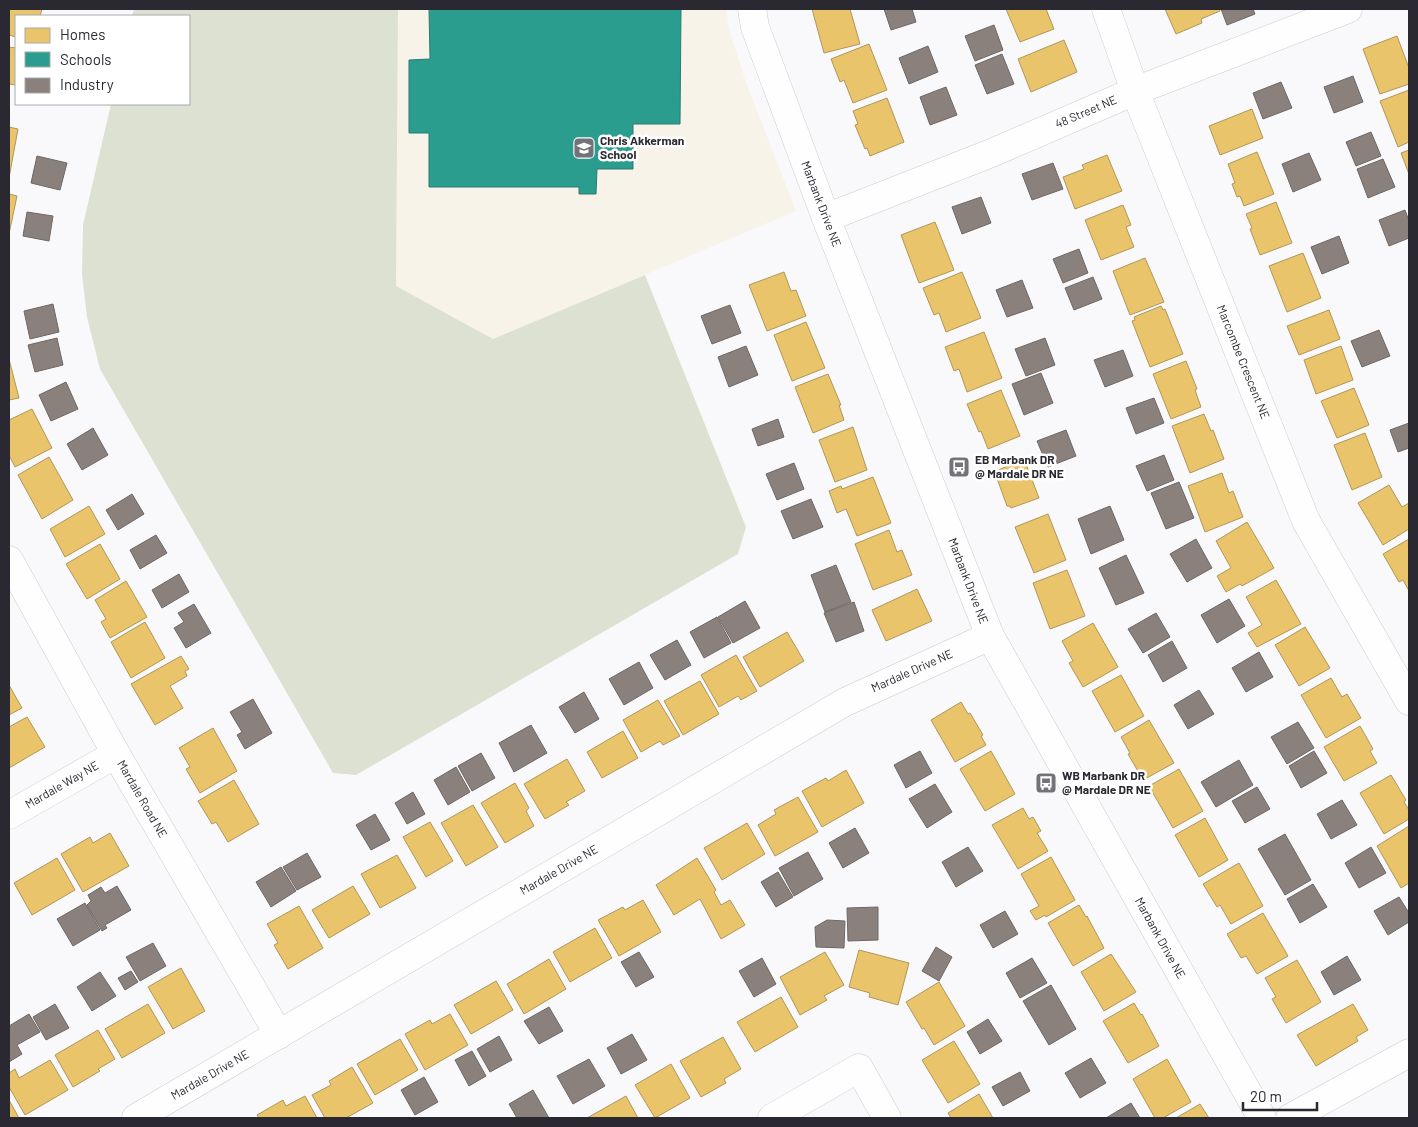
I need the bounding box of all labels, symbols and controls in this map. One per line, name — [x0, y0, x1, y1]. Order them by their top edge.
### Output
legend — [15, 15, 190, 105]
text: Homes — [60, 25, 105, 43]
text: Schools — [60, 50, 112, 68]
text: Industry — [60, 75, 114, 93]
street label: 48 Street NE — [1053, 92, 1119, 130]
place label: Chris Akkerman School — [600, 133, 684, 161]
school or university icon: Chris Akkerman School — [572, 136, 596, 160]
street label: Marbank Drive NE — [799, 159, 845, 249]
street label: Marcombe Crescent NE — [1215, 303, 1273, 421]
place label: EB Marbank DR @ Mardale DR NE — [975, 452, 1064, 480]
bus stop icon: EB Marbank DR @ Mardale DR NE — [947, 455, 971, 479]
street label: Marbank Drive NE — [946, 536, 992, 626]
street label: Mardale Drive NE — [869, 646, 954, 694]
street label: Mardale Way NE — [22, 757, 101, 811]
street label: Mardale Road NE — [115, 757, 171, 840]
place label: WB Marbank DR @ Mardale DR NE — [1062, 768, 1151, 796]
bus stop icon: WB Marbank DR @ Mardale DR NE — [1034, 771, 1058, 795]
street label: Mardale Drive NE — [517, 841, 600, 897]
street label: Marbank Drive NE — [1133, 894, 1189, 981]
street label: Mardale Drive NE — [168, 1046, 251, 1102]
scale bar — [1243, 1080, 1317, 1112]
text: 20 m — [1250, 1087, 1282, 1105]

